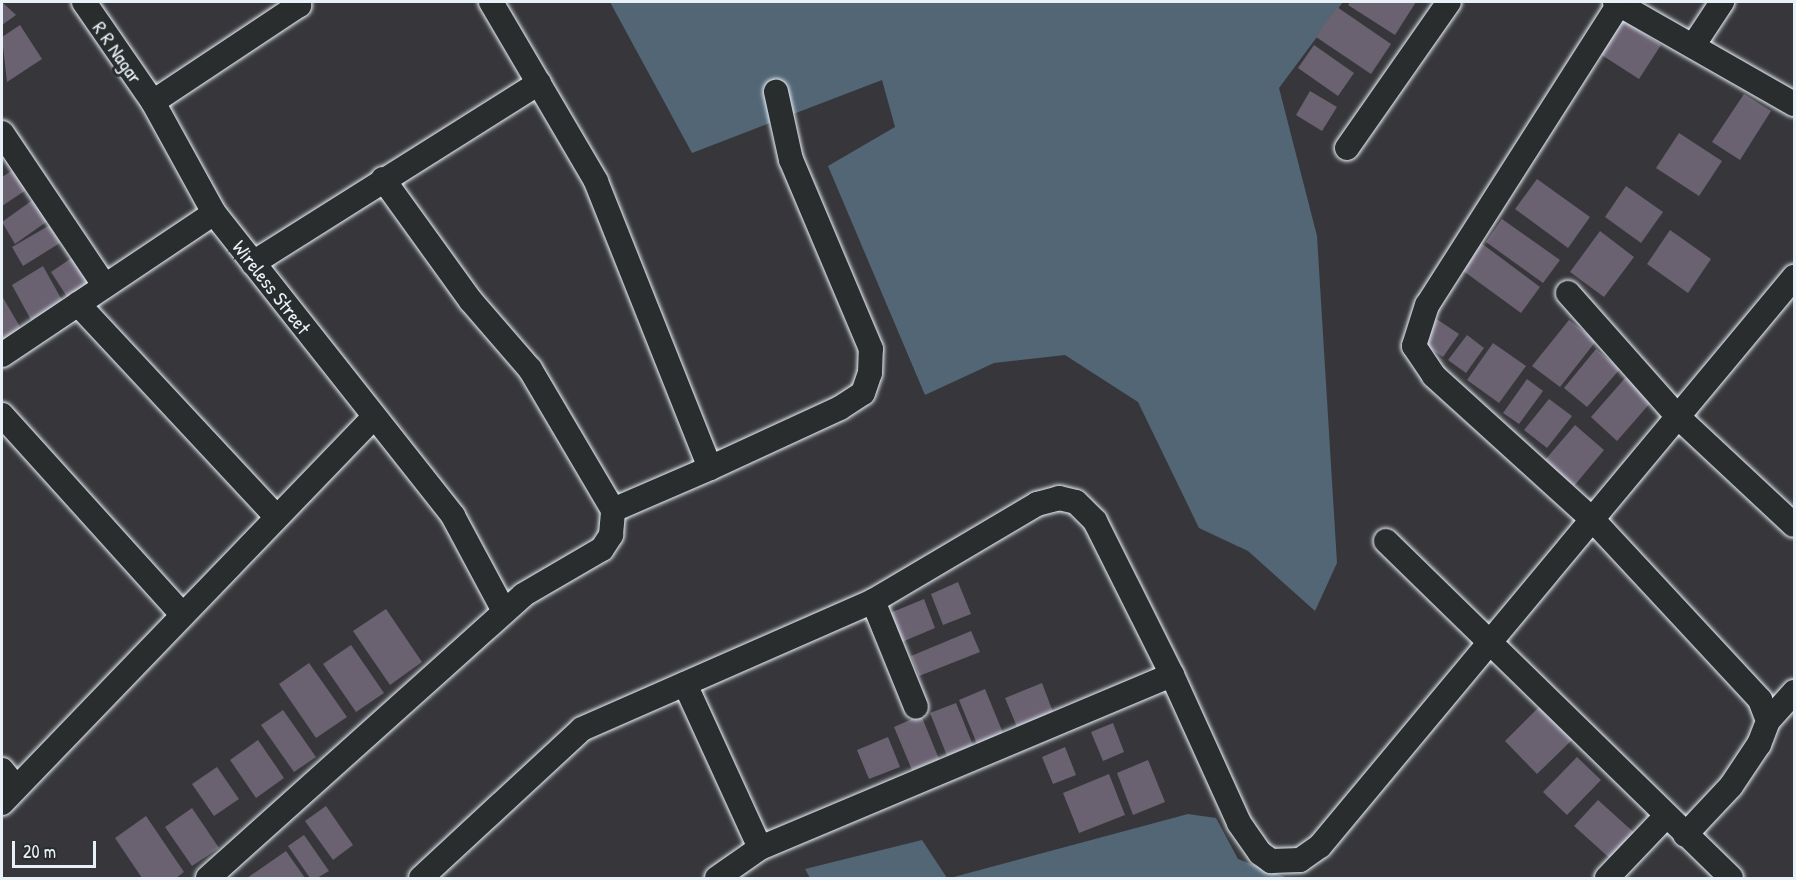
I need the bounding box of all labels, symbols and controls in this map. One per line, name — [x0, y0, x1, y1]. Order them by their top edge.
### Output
street label: R R Nagar — [88, 16, 148, 88]
street label: Wireless Street — [228, 235, 316, 339]
scale bar — [15, 829, 99, 867]
text: 20 m — [23, 839, 56, 864]

